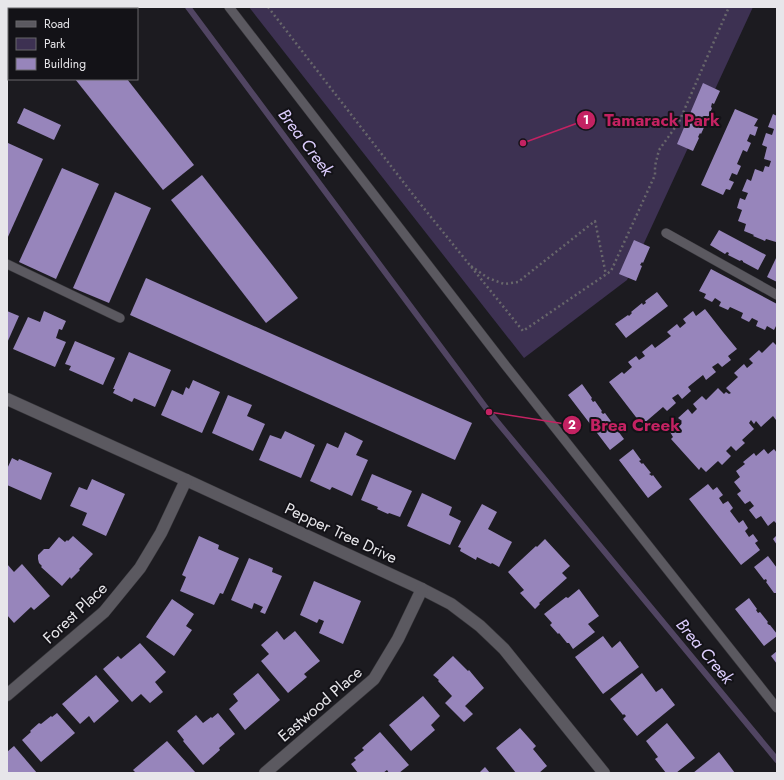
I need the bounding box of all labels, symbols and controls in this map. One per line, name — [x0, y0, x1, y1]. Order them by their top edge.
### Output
legend — [8, 8, 138, 80]
text: Road — [44, 15, 70, 33]
text: Park — [44, 35, 66, 53]
text: Building — [44, 55, 86, 73]
water label: Brea Creek — [273, 103, 340, 181]
callout: Tamarack Park — [576, 106, 727, 135]
text: Tamarack Park — [604, 108, 720, 132]
text: 1 — [583, 111, 589, 129]
callout: Brea Creek — [562, 411, 688, 440]
text: Brea Creek — [590, 413, 680, 437]
text: 2 — [568, 416, 576, 434]
street label: Pepper Tree Drive — [281, 497, 401, 569]
street label: Forest Place — [38, 577, 112, 649]
water label: Brea Creek — [671, 613, 740, 689]
street label: Eastwood Place — [273, 661, 367, 747]

